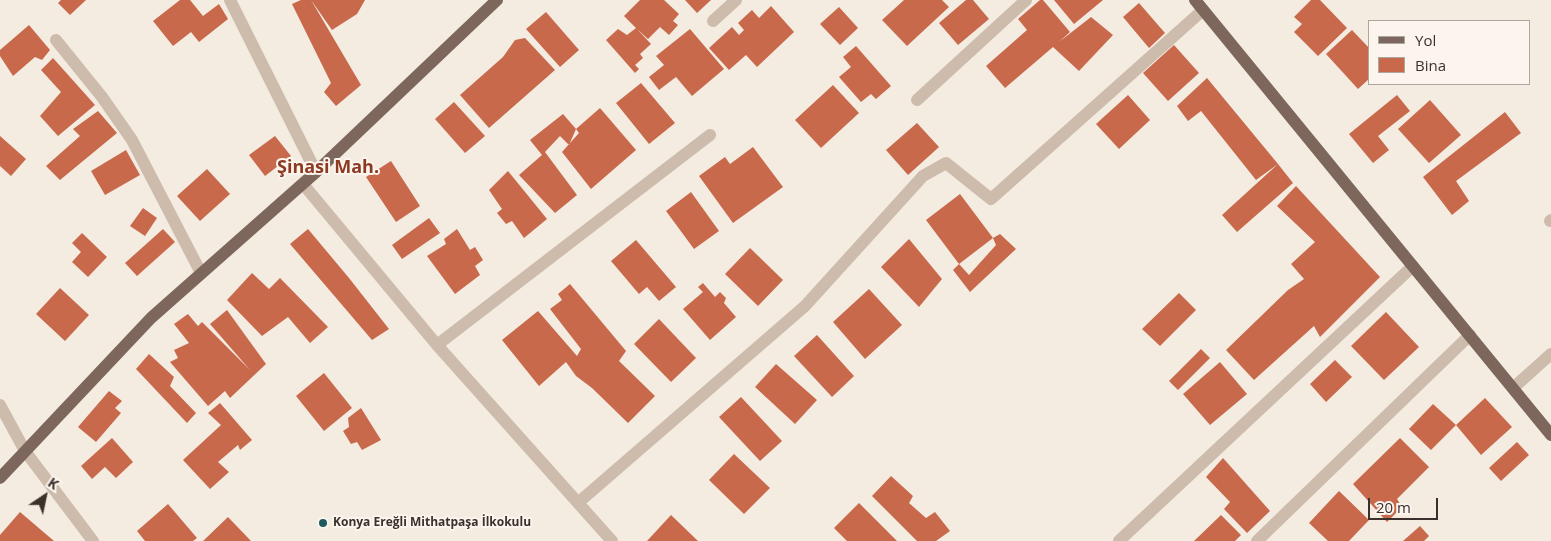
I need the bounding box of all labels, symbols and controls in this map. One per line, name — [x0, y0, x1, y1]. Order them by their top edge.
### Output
legend — [1368, 20, 1531, 85]
text: Yol — [1415, 30, 1436, 50]
text: Bina — [1415, 55, 1446, 75]
district label: Şinasi Mah. — [277, 157, 379, 179]
north arrow — [20, 471, 70, 521]
text: K — [44, 473, 63, 494]
scale bar — [1371, 488, 1441, 520]
text: 20 m — [1376, 497, 1411, 517]
place label: Konya Ereğli Mithatpaşa İlkokulu — [333, 516, 531, 530]
marker: Konya Ereğli Mithatpaşa İlkokulu — [317, 517, 329, 529]

